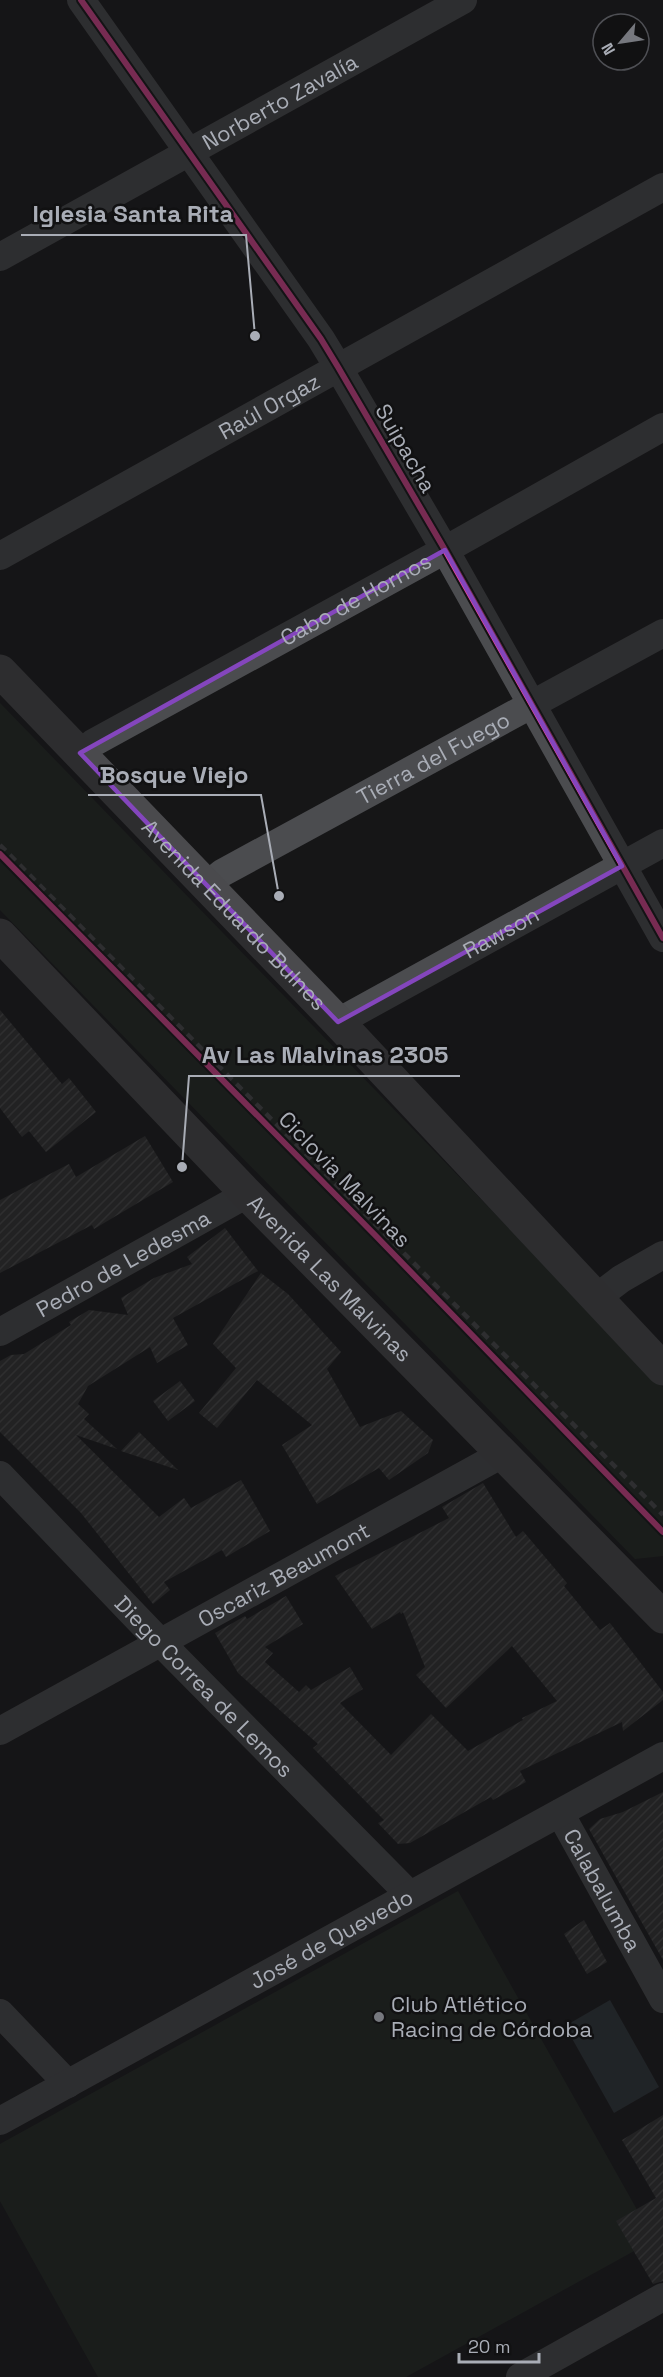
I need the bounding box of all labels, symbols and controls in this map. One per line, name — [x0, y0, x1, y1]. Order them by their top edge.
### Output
north arrow — [591, 12, 651, 72]
text: N — [597, 39, 620, 59]
street label: Norberto Zavalía — [197, 47, 363, 156]
callout: Iglesia Santa Rita — [21, 193, 246, 235]
text: Iglesia Santa Rita — [33, 198, 234, 229]
street label: Raúl Orgaz — [214, 367, 325, 446]
street label: Suipacha — [369, 398, 443, 498]
street label: Cabo de Hornos — [275, 546, 436, 652]
street label: Tierra del Fuego — [352, 705, 515, 811]
callout: Bosque Viejo — [88, 753, 261, 795]
text: Bosque Viejo — [99, 759, 249, 790]
street label: Avenida Eduardo Bulnes — [136, 813, 333, 1016]
street label: Rawson — [458, 900, 544, 964]
callout: Av Las Malvinas 2305 — [189, 1034, 460, 1076]
text: Av Las Malvinas 2305 — [202, 1039, 448, 1070]
street label: Ciclovia Malvinas — [273, 1105, 417, 1253]
street label: Avenida Las Malvinas — [242, 1189, 418, 1368]
street label: Pedro de Ledesma — [31, 1203, 216, 1323]
street label: Oscariz Beaumont — [193, 1516, 375, 1633]
street label: Diego Correa de Lemos — [109, 1590, 300, 1783]
street label: Calabalumba — [557, 1824, 648, 1957]
street label: José de Quevedo — [245, 1882, 418, 1995]
place label: Club Atlético Racing de Córdoba — [391, 1990, 592, 2043]
marker: Club Atlético Racing de Córdoba — [372, 2010, 386, 2024]
scale bar — [459, 2326, 538, 2364]
text: 20 m — [468, 2335, 511, 2358]

